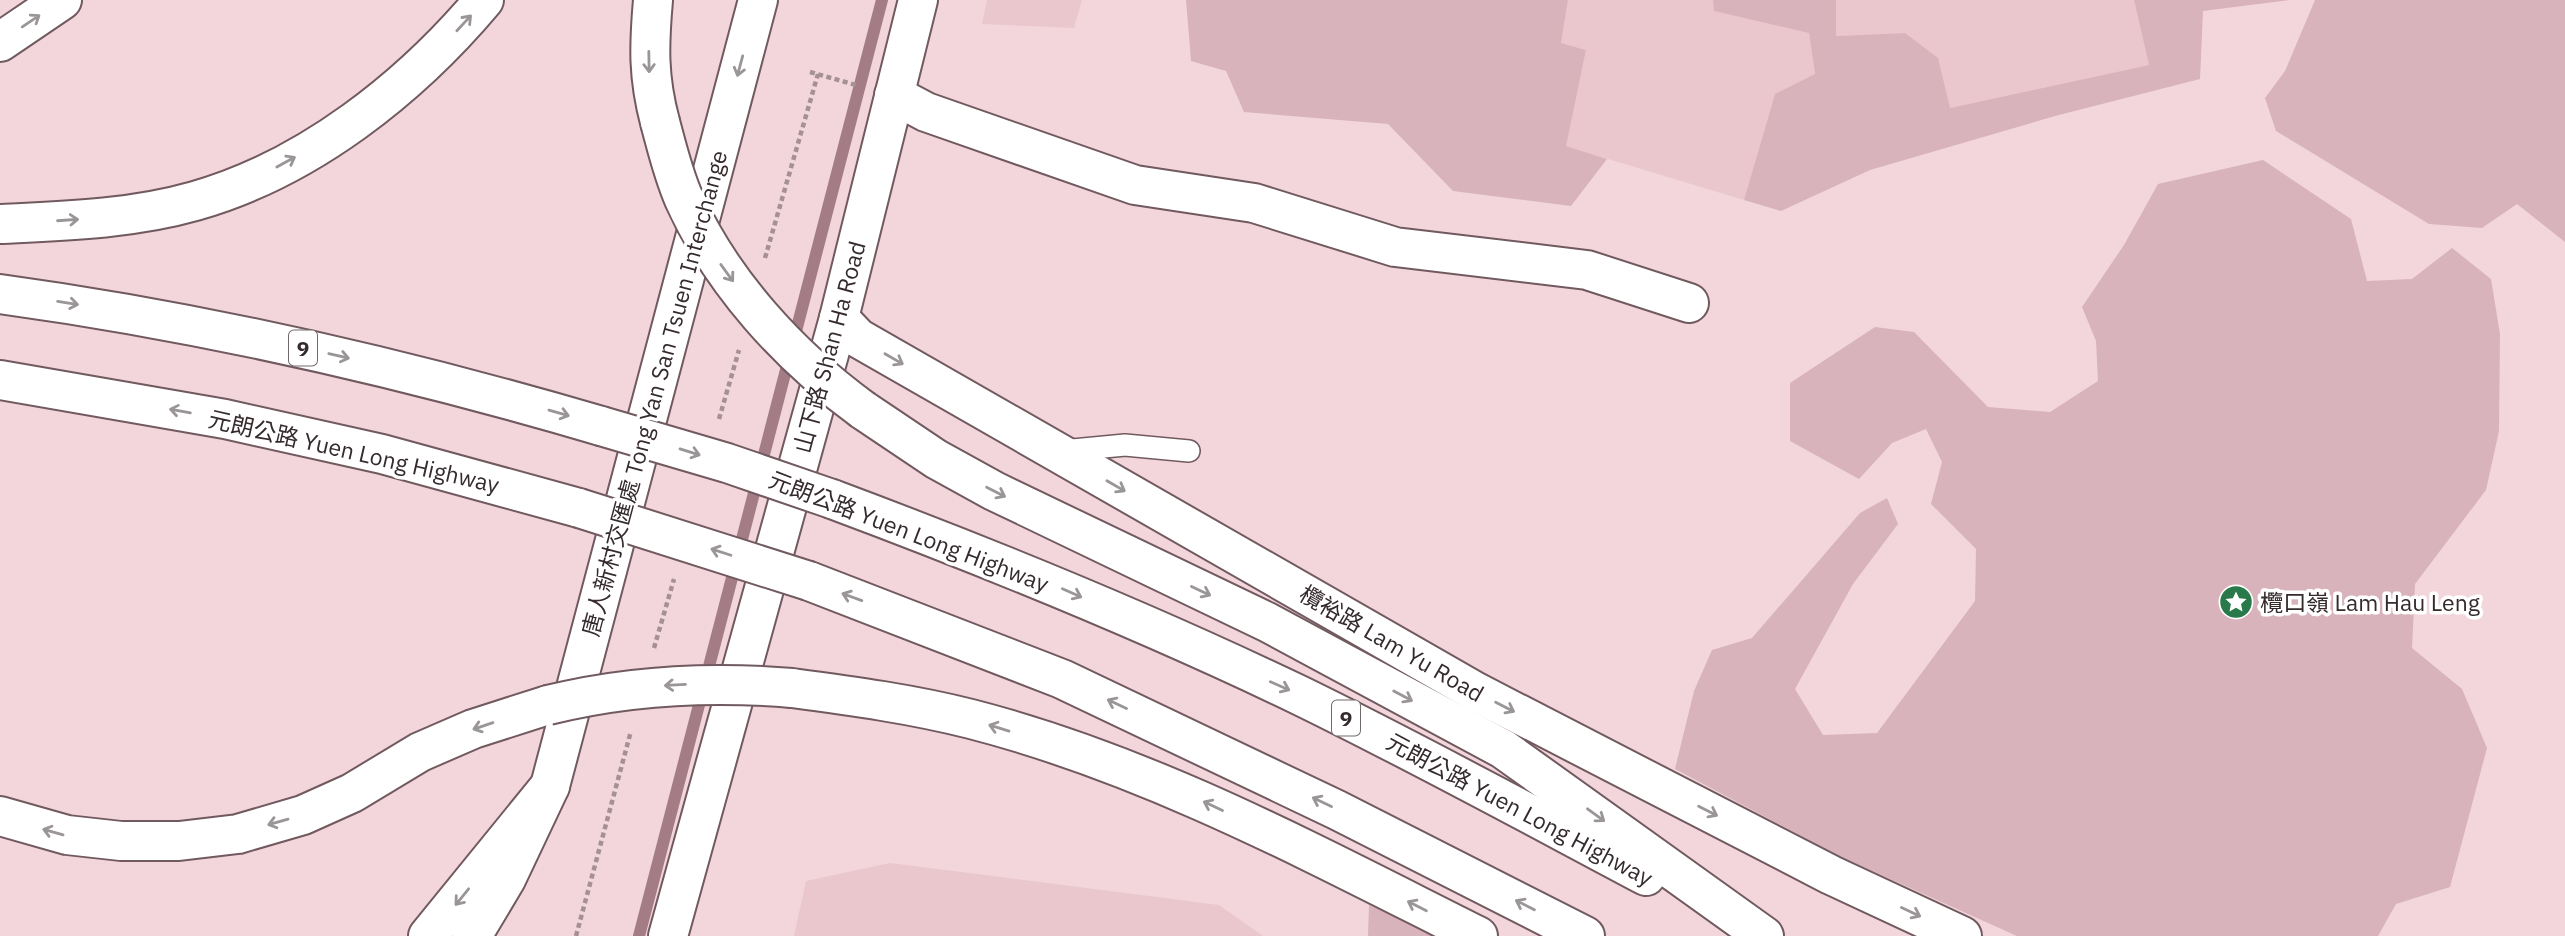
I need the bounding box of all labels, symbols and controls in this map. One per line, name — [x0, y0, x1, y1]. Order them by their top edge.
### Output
one-way arrow — [21, 14, 40, 28]
one-way arrow — [455, 15, 472, 32]
one-way arrow — [643, 50, 656, 73]
one-way arrow — [733, 55, 746, 77]
street label: 唐人新村交匯處 Tong Yan San Tsuen Interchange — [575, 147, 733, 639]
one-way arrow — [275, 155, 296, 168]
one-way arrow — [56, 214, 79, 227]
street label: 山下路 Shan Ha Road — [786, 238, 872, 456]
one-way arrow — [720, 263, 734, 282]
one-way arrow — [56, 297, 78, 310]
road number: 9 — [289, 330, 317, 366]
one-way arrow — [327, 349, 350, 363]
one-way arrow — [883, 352, 903, 366]
one-way arrow — [169, 403, 192, 417]
street label: 元朗公路 Yuen Long Highway — [206, 403, 503, 499]
one-way arrow — [548, 408, 570, 421]
one-way arrow — [679, 447, 701, 460]
street label: 元朗公路 Yuen Long Highway — [765, 464, 1054, 599]
one-way arrow — [1105, 480, 1126, 493]
one-way arrow — [985, 486, 1006, 499]
one-way arrow — [710, 545, 732, 558]
street label: 欖裕路 Lam Yu Road — [1294, 578, 1490, 708]
place icon: 欖口嶺 Lam Hau Leng — [2217, 583, 2255, 621]
one-way arrow — [1190, 584, 1211, 598]
one-way arrow — [1061, 587, 1082, 600]
place label: 欖口嶺 Lam Hau Leng — [2260, 587, 2480, 617]
one-way arrow — [842, 590, 864, 602]
one-way arrow — [664, 679, 687, 692]
one-way arrow — [1268, 680, 1290, 693]
one-way arrow — [1392, 689, 1413, 703]
one-way arrow — [1106, 697, 1128, 710]
road number: 9 — [1332, 700, 1360, 736]
one-way arrow — [1495, 700, 1515, 714]
one-way arrow — [472, 720, 494, 733]
one-way arrow — [989, 720, 1011, 733]
street label: 元朗公路 Yuen Long Highway — [1382, 726, 1659, 892]
one-way arrow — [1312, 795, 1333, 808]
one-way arrow — [1203, 799, 1224, 812]
one-way arrow — [1697, 805, 1718, 819]
one-way arrow — [1586, 808, 1605, 822]
one-way arrow — [267, 817, 289, 830]
one-way arrow — [43, 824, 65, 837]
one-way arrow — [454, 888, 469, 906]
one-way arrow — [1515, 897, 1536, 911]
one-way arrow — [1407, 898, 1428, 912]
one-way arrow — [1900, 906, 1922, 919]

